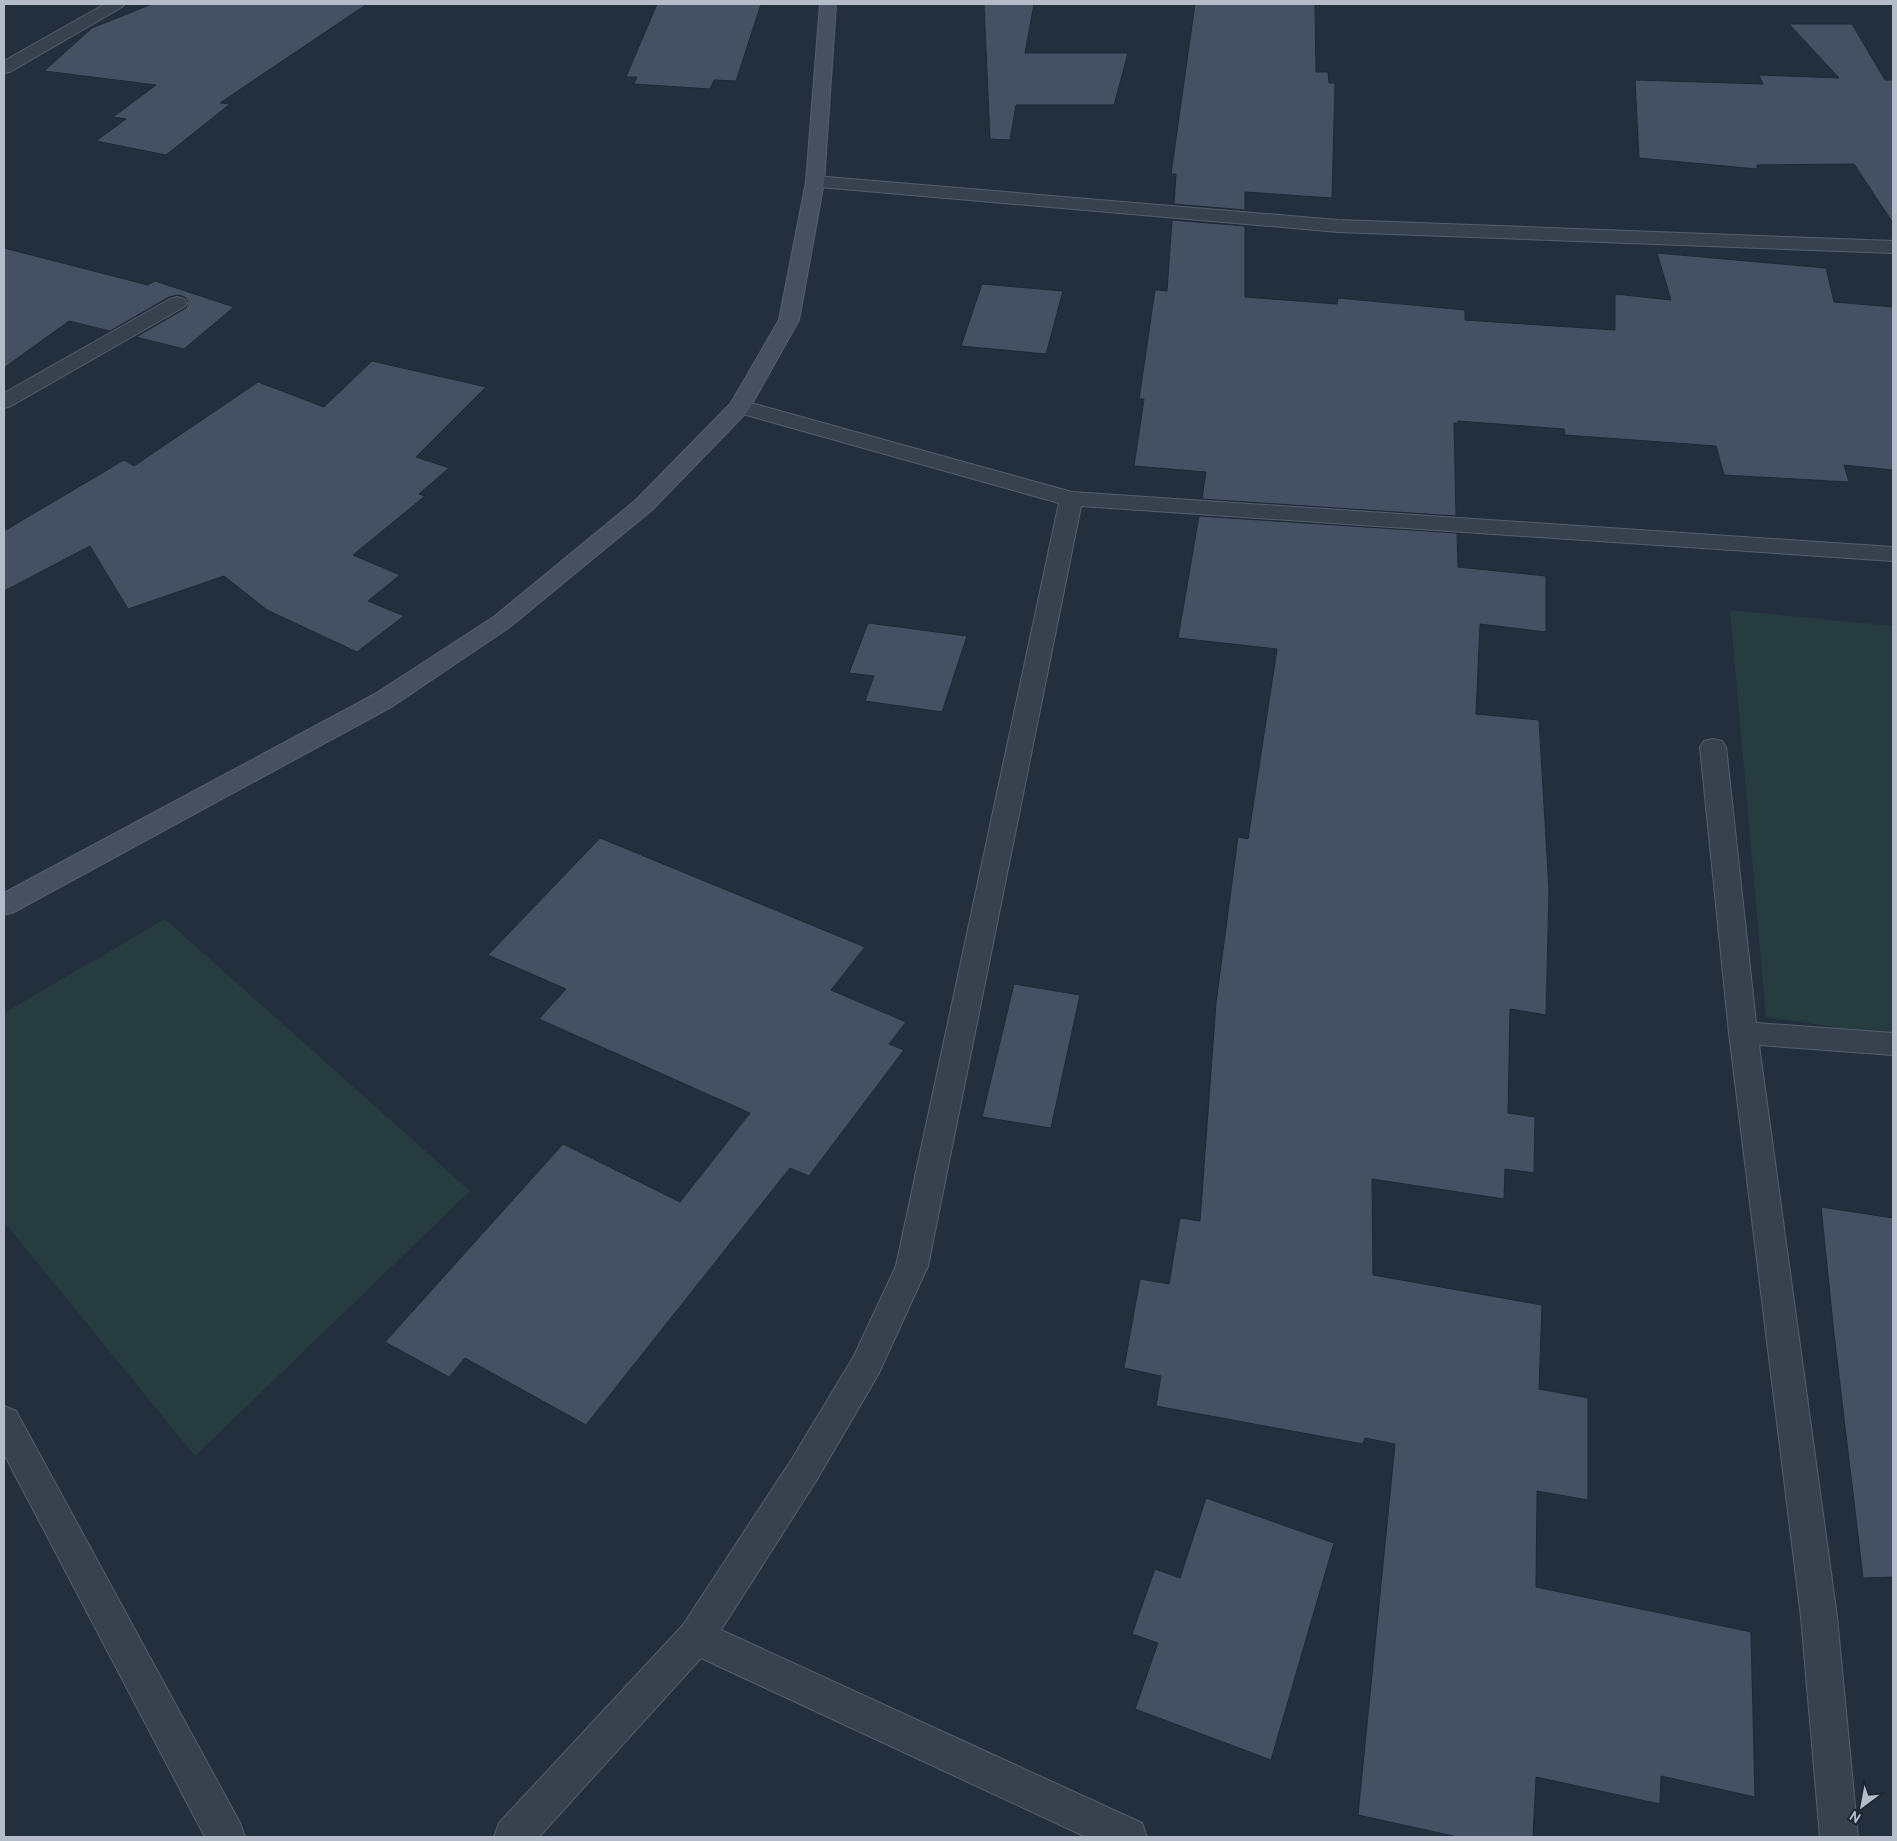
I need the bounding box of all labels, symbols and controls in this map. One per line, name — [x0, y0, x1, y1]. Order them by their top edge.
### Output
north arrow — [1837, 1781, 1887, 1831]
text: N — [1847, 1806, 1865, 1826]

